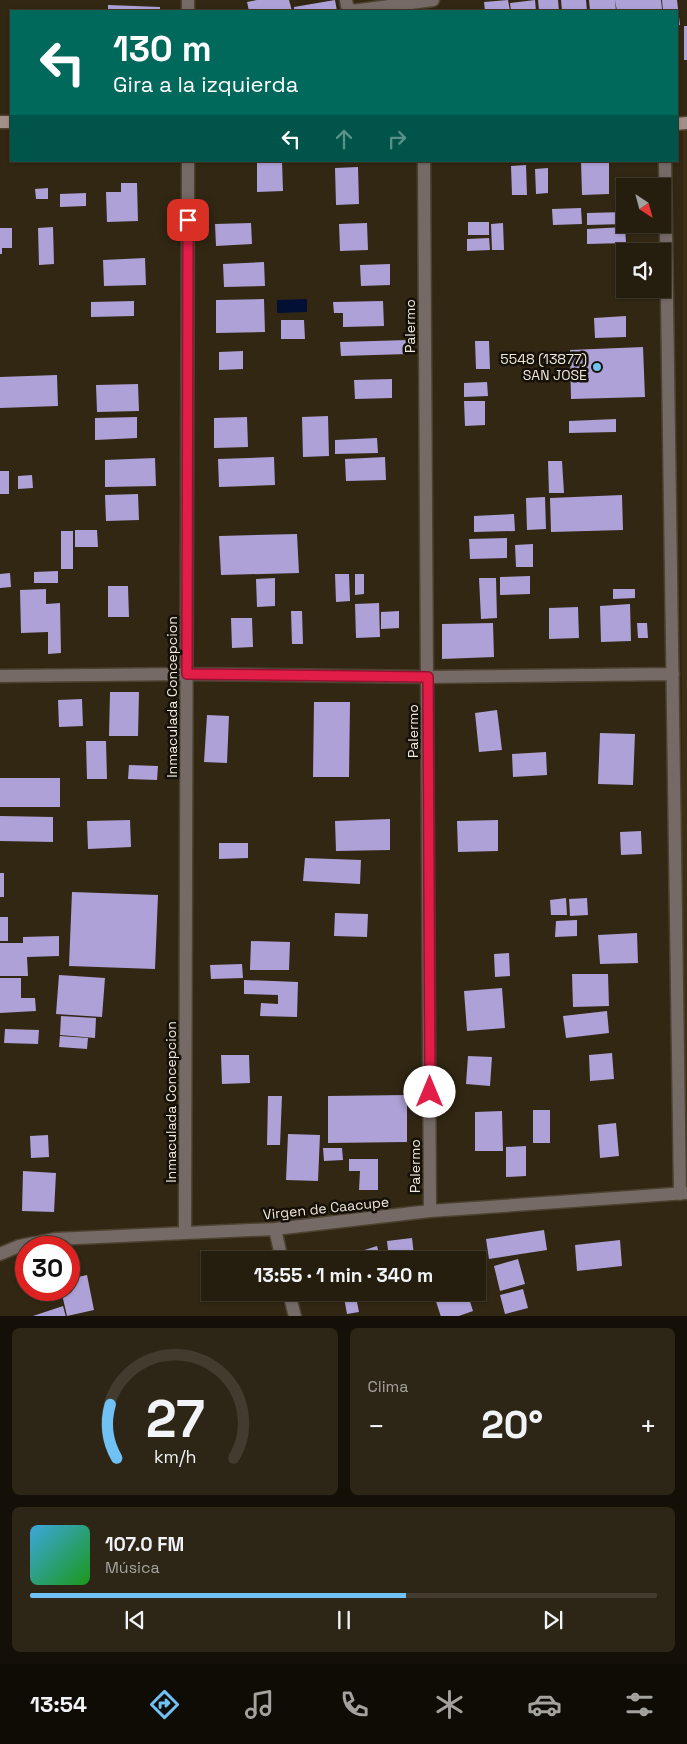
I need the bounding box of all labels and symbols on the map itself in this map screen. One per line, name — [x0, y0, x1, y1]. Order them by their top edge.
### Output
north arrow — [616, 178, 671, 232]
pin — [167, 199, 209, 241]
street label: Palermo — [401, 299, 419, 353]
place label: 5548 (13877) SAN JOSE — [500, 350, 587, 384]
marker: 5548 (13877) SAN JOSE — [591, 361, 603, 373]
street label: Inmaculada Concepcion — [163, 616, 181, 778]
street label: Palermo — [404, 704, 422, 758]
street label: Inmaculada Concepcion — [162, 1021, 180, 1183]
position arrow — [403, 1065, 455, 1117]
street label: Palermo — [406, 1139, 424, 1193]
street label: Virgen de Caacupe — [262, 1192, 390, 1224]
speed limit sign: 30 — [15, 1236, 80, 1301]

